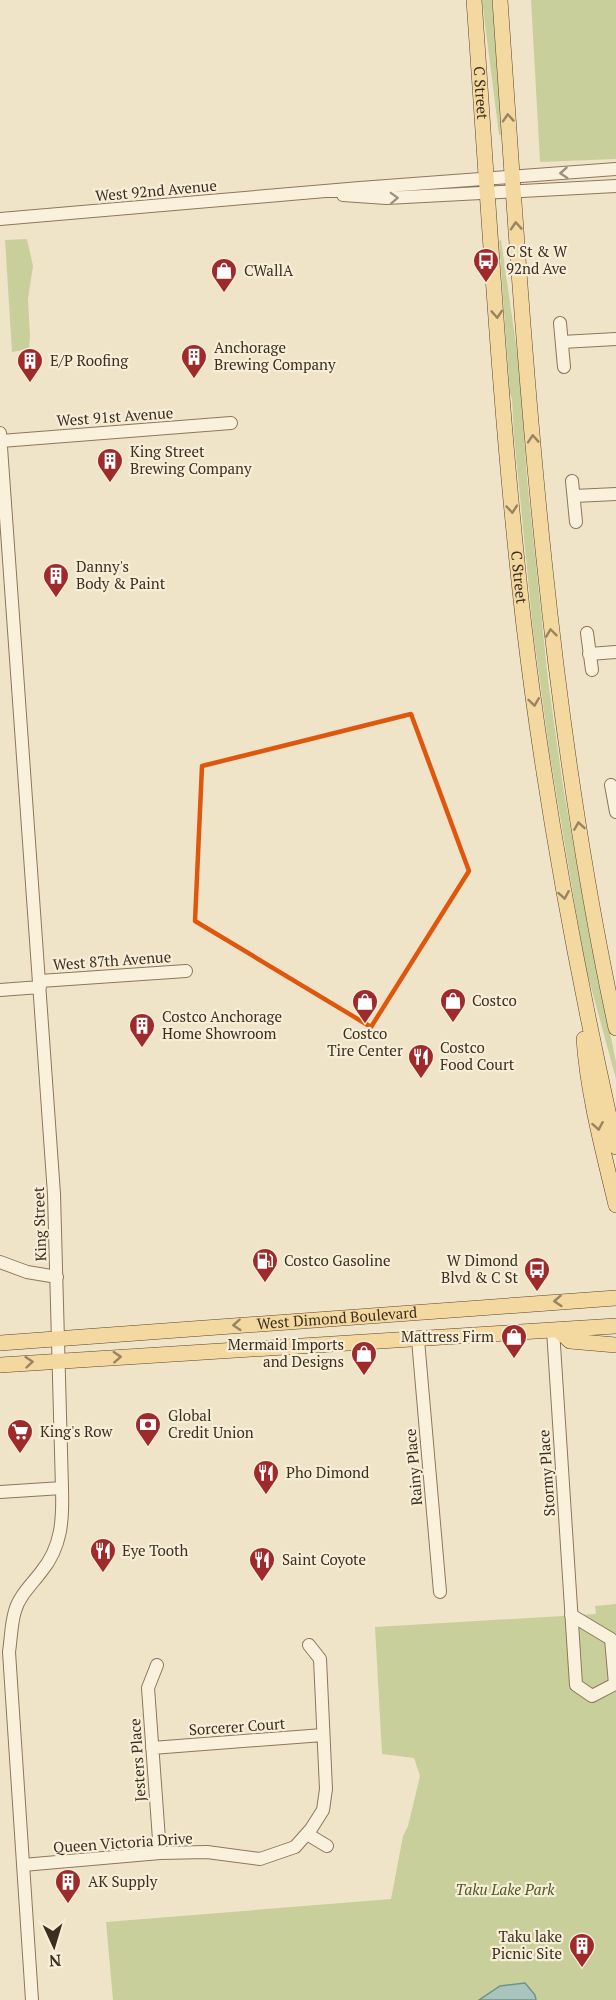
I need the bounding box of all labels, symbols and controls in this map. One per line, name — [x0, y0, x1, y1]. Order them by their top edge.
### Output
street label: C Street — [470, 65, 493, 120]
one-way arrow — [502, 113, 515, 122]
one-way arrow — [560, 166, 569, 179]
street label: West 92nd Avenue — [94, 175, 218, 205]
one-way arrow — [390, 191, 399, 204]
one-way arrow — [510, 222, 523, 231]
place label: C St & W 92nd Ave — [506, 241, 568, 278]
bus stop icon: C St & W 92nd Ave — [471, 246, 501, 284]
shop icon: CWallA — [209, 256, 239, 294]
place label: CWallA — [244, 260, 294, 280]
one-way arrow — [490, 310, 503, 319]
place label: Anchorage Brewing Company — [214, 337, 336, 374]
building icon: Anchorage Brewing Company — [179, 342, 209, 380]
building icon: E/P Roofing — [15, 346, 45, 384]
place label: E/P Roofing — [50, 350, 129, 370]
street label: West 91st Avenue — [56, 402, 174, 430]
one-way arrow — [526, 435, 539, 444]
place label: King Street Brewing Company — [130, 441, 252, 478]
building icon: King Street Brewing Company — [95, 446, 125, 484]
one-way arrow — [505, 504, 518, 513]
street label: C Street — [507, 550, 532, 605]
place label: Danny's Body & Paint — [76, 556, 166, 593]
building icon: Danny's Body & Paint — [41, 561, 71, 599]
one-way arrow — [546, 629, 558, 638]
one-way arrow — [527, 698, 540, 707]
one-way arrow — [573, 822, 586, 832]
one-way arrow — [557, 890, 570, 900]
street label: West 87th Avenue — [52, 946, 172, 974]
shop icon: Costco — [438, 986, 468, 1024]
shop icon: Costco Tire Center — [350, 987, 380, 1025]
place label: Costco — [472, 990, 517, 1010]
place label: Costco Anchorage Home Showroom — [162, 1006, 282, 1043]
building icon: Costco Anchorage Home Showroom — [127, 1011, 157, 1049]
place label: Costco Tire Center — [327, 1023, 403, 1060]
place label: Costco Food Court — [440, 1037, 515, 1074]
restaurant icon: Costco Food Court — [406, 1042, 436, 1080]
one-way arrow — [591, 1121, 603, 1131]
street label: King Street — [28, 1186, 50, 1262]
fuel station icon: Costco Gasoline — [250, 1246, 280, 1284]
place label: Costco Gasoline — [284, 1250, 391, 1270]
place label: W Dimond Blvd & C St — [441, 1250, 518, 1287]
bus stop icon: W Dimond Blvd & C St — [522, 1255, 552, 1293]
one-way arrow — [553, 1295, 562, 1308]
street label: West Dimond Boulevard — [256, 1302, 418, 1333]
one-way arrow — [233, 1318, 242, 1331]
shop icon: Mattress Firm — [499, 1322, 529, 1360]
place label: Mattress Firm — [401, 1326, 494, 1346]
place label: Mermaid Imports and Designs — [228, 1334, 344, 1371]
shop icon: Mermaid Imports and Designs — [349, 1339, 379, 1377]
one-way arrow — [113, 1350, 122, 1363]
one-way arrow — [25, 1356, 34, 1369]
place label: Global Credit Union — [168, 1405, 254, 1442]
bank icon: Global Credit Union — [133, 1410, 163, 1448]
supermarket icon: King's Row — [5, 1417, 35, 1455]
place label: King's Row — [40, 1421, 113, 1441]
street label: Rainy Place — [400, 1428, 426, 1506]
street label: Stormy Place — [533, 1429, 559, 1517]
restaurant icon: Pho Dimond — [251, 1458, 281, 1496]
place label: Pho Dimond — [286, 1462, 369, 1482]
restaurant icon: Eye Tooth — [88, 1536, 118, 1574]
place label: Eye Tooth — [122, 1540, 189, 1560]
restaurant icon: Saint Coyote — [247, 1545, 277, 1583]
place label: Saint Coyote — [282, 1549, 366, 1569]
street label: Sorcerer Court — [188, 1713, 286, 1739]
street label: Jesters Place — [124, 1718, 150, 1802]
street label: Queen Victoria Drive — [52, 1827, 193, 1857]
building icon: AK Supply — [53, 1867, 83, 1905]
place label: AK Supply — [88, 1871, 158, 1891]
park label: Taku Lake Park — [456, 1879, 555, 1899]
north arrow — [24, 1916, 84, 1976]
place label: Taku lake Picnic Site — [492, 1926, 562, 1963]
building icon: Taku lake Picnic Site — [567, 1931, 597, 1969]
text: N — [48, 1950, 62, 1972]

